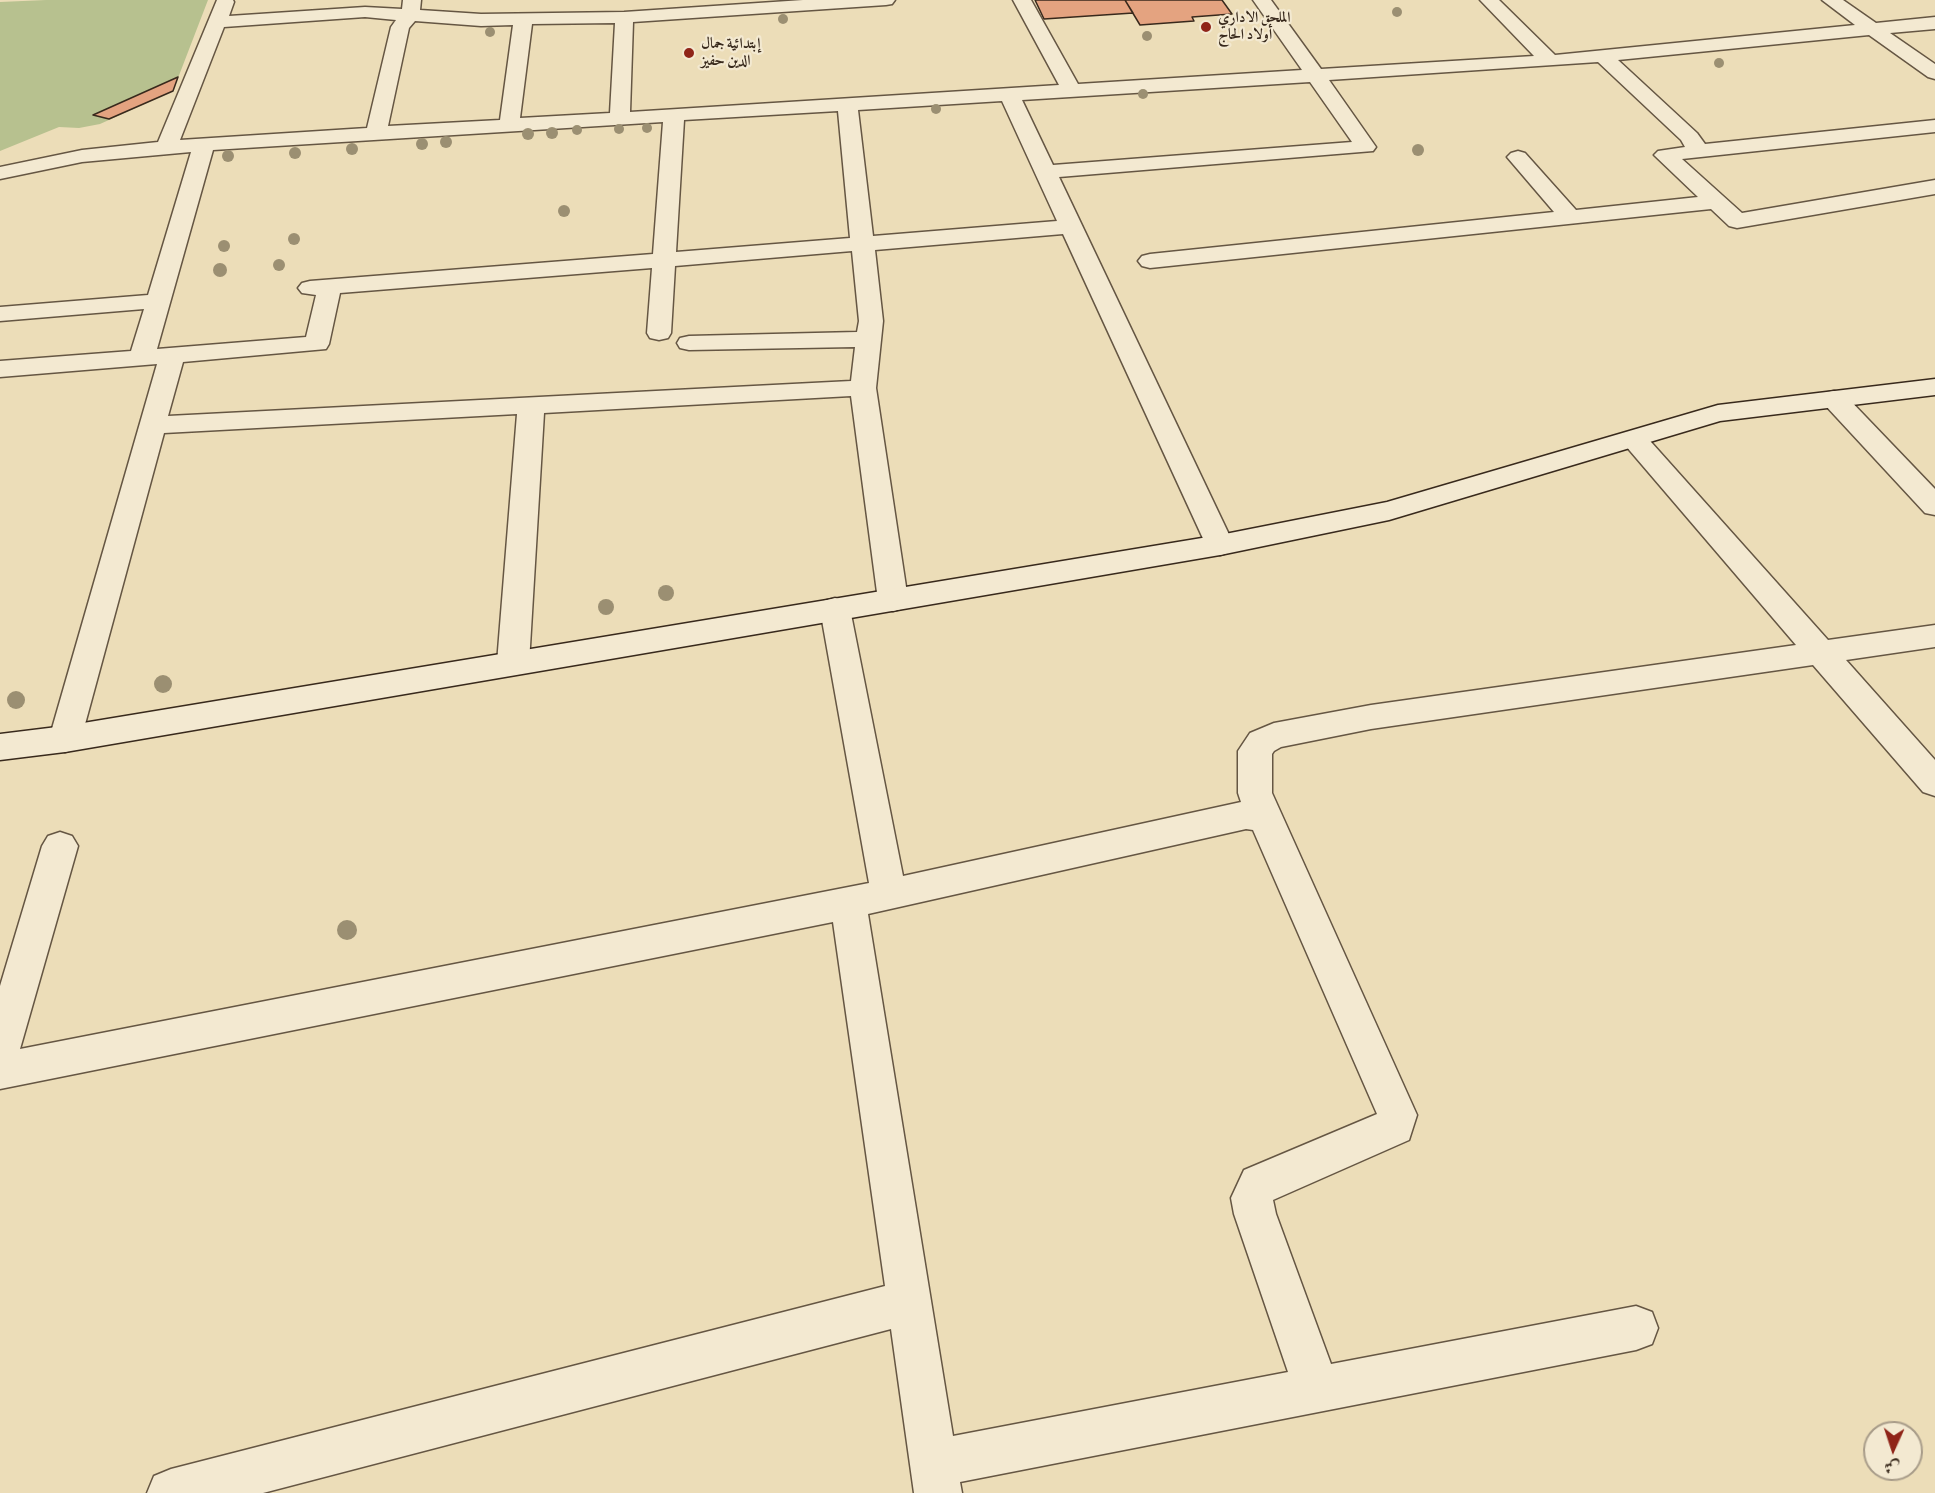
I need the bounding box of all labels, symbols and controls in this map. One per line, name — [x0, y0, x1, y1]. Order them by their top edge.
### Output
place label: الملحق الاداري أولاد الحاج — [1218, 9, 1291, 44]
marker: الملحق الاداري أولاد الحاج — [1199, 20, 1213, 34]
place label: إبتدائية جمال الدين حفيز — [701, 35, 761, 70]
marker: إبتدائية جمال الدين حفيز — [682, 46, 696, 60]
north arrow — [1863, 1421, 1923, 1481]
text: ش — [1884, 1457, 1901, 1477]

